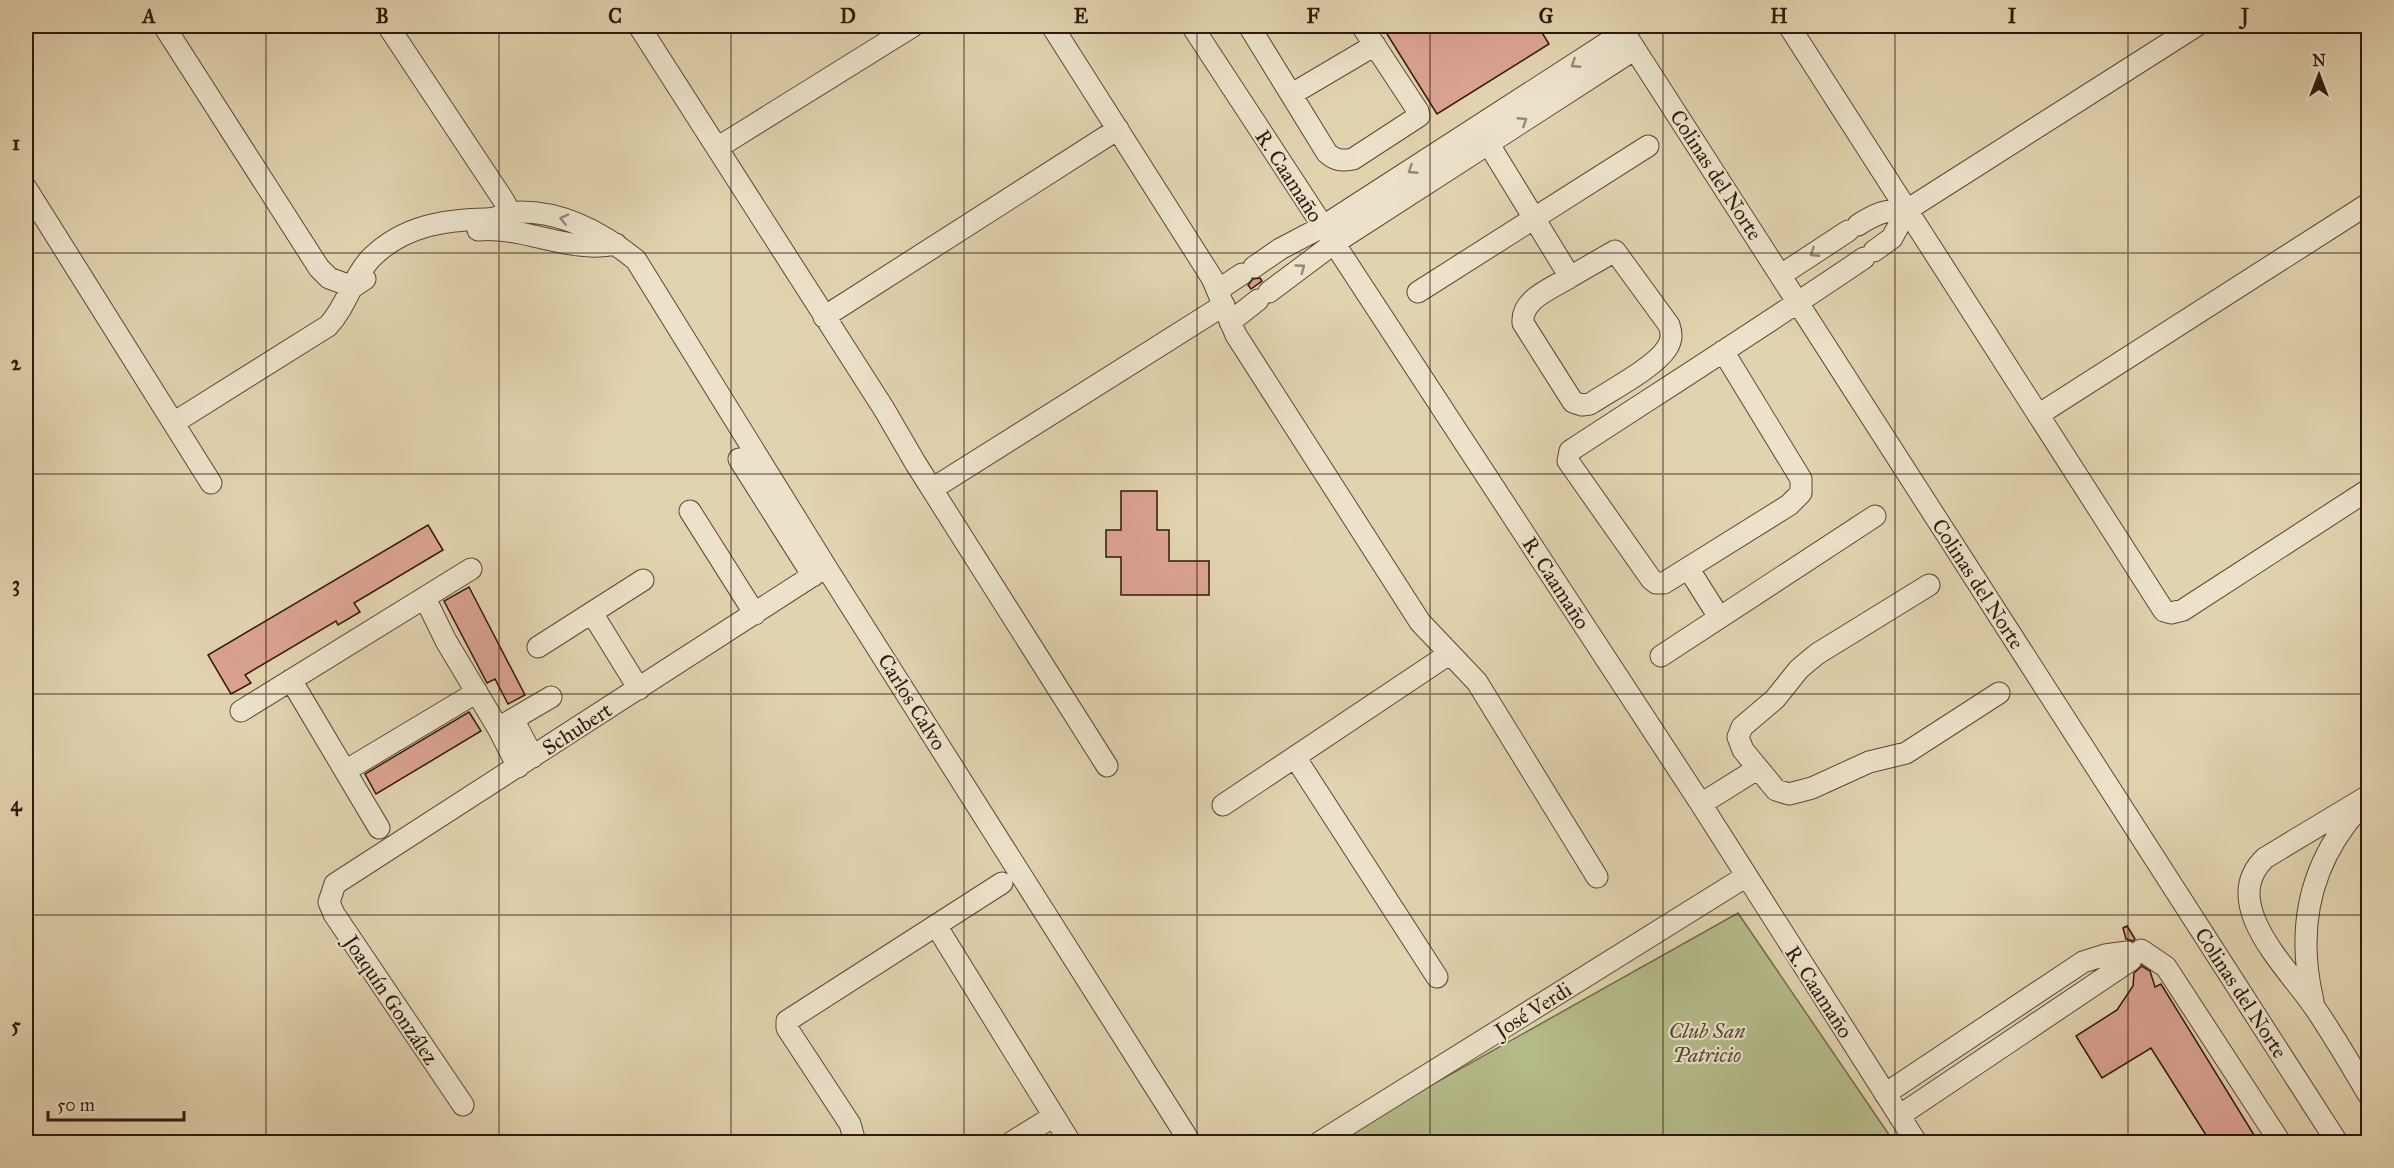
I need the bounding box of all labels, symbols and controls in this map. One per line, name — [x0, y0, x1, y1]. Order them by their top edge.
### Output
text: A — [140, 4, 156, 28]
text: B — [375, 4, 389, 28]
text: C — [608, 4, 622, 28]
text: D — [840, 4, 856, 28]
text: E — [1074, 4, 1089, 28]
text: F — [1306, 4, 1320, 28]
text: G — [1539, 4, 1554, 28]
text: H — [1770, 4, 1788, 28]
text: I — [2008, 4, 2017, 28]
text: J — [2238, 4, 2250, 30]
north arrow — [2289, 45, 2349, 105]
text: N — [2312, 51, 2326, 70]
one-way arrow — [1571, 56, 1581, 68]
street label: Colinas del Norte — [1664, 105, 1768, 245]
one-way arrow — [1516, 117, 1527, 128]
street label: R. Caamaño — [1250, 125, 1329, 227]
text: 1 — [12, 131, 20, 155]
one-way arrow — [1407, 162, 1418, 173]
one-way arrow — [559, 214, 569, 227]
one-way arrow — [1810, 246, 1821, 257]
one-way arrow — [1294, 264, 1305, 275]
text: 2 — [11, 351, 22, 375]
street label: Colinas del Norte — [1926, 514, 2030, 654]
street label: R. Caamaño — [1517, 532, 1596, 634]
text: 3 — [12, 572, 20, 597]
street label: Carlos Calvo — [872, 649, 952, 755]
street label: Schubert — [537, 697, 617, 761]
text: 4 — [10, 792, 22, 817]
street label: Colinas del Norte — [2189, 923, 2293, 1063]
street label: Joaquín González — [337, 929, 444, 1070]
street label: R. Caamaño — [1780, 941, 1859, 1043]
street label: José Verdi — [1488, 976, 1576, 1045]
text: 5 — [11, 1013, 21, 1037]
park label: Club San Patricio — [1669, 1018, 1745, 1068]
scale bar — [48, 1084, 184, 1122]
text: 50 m — [57, 1094, 95, 1116]

